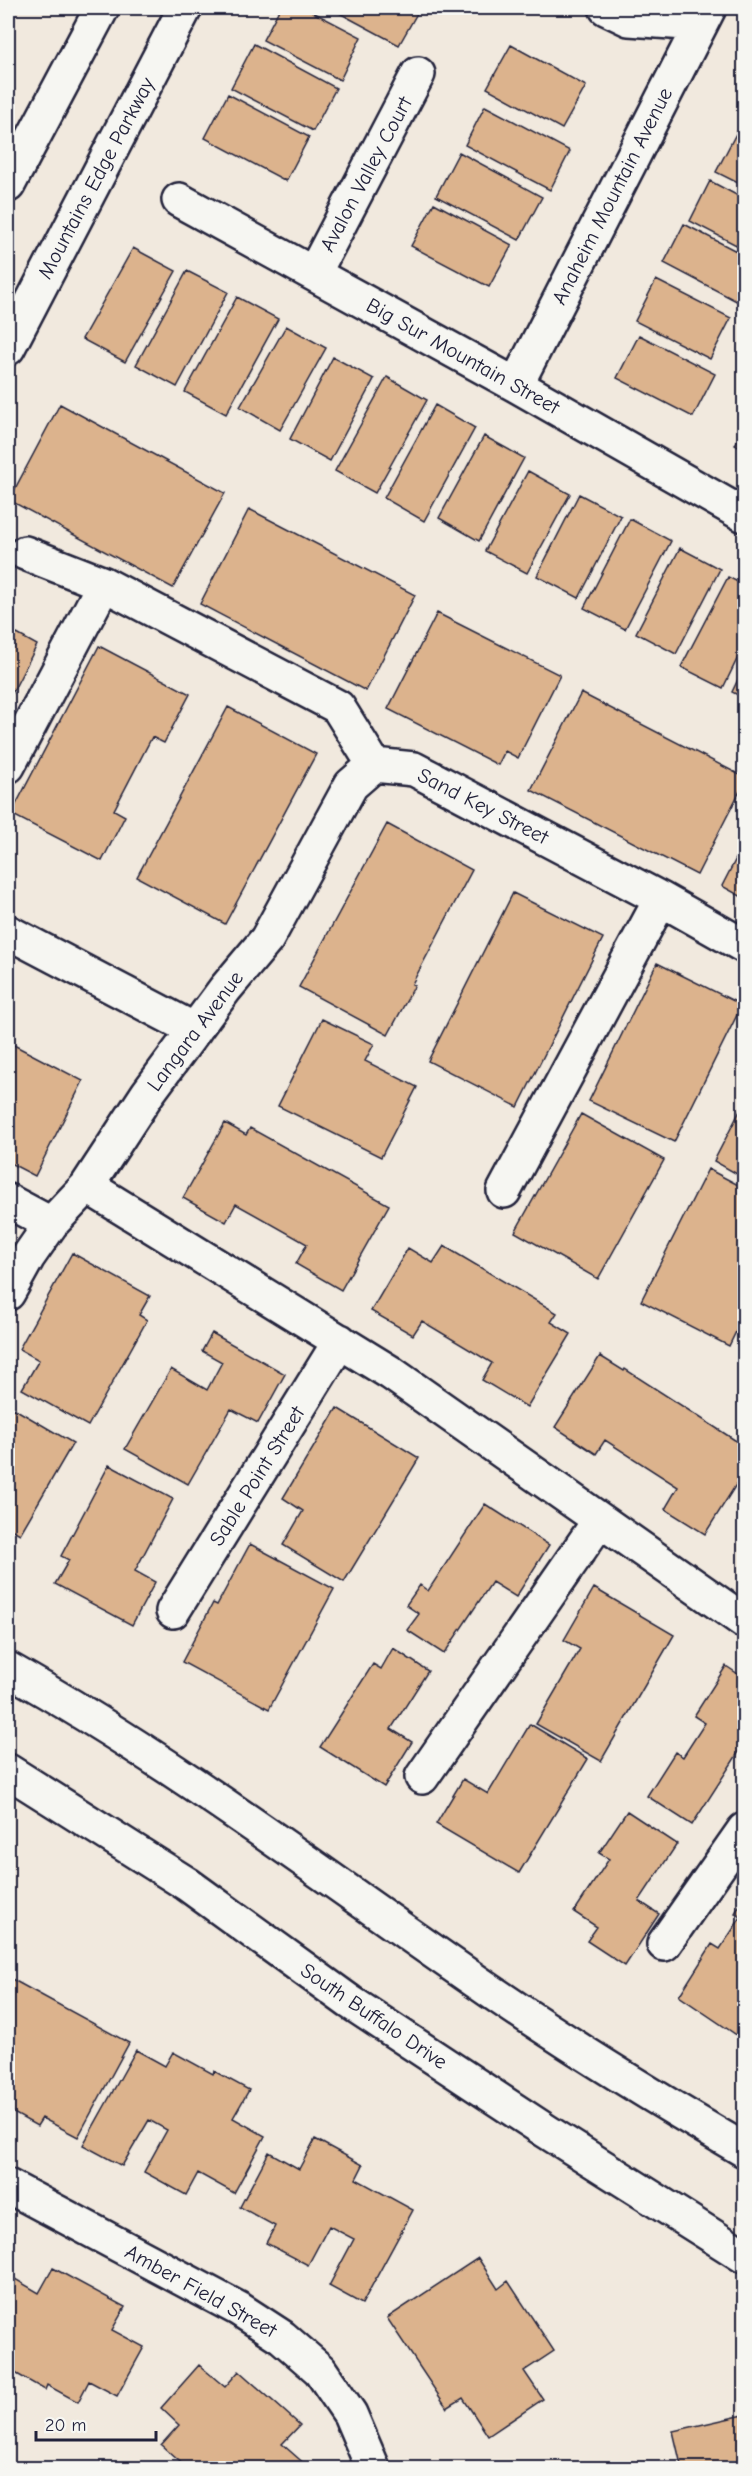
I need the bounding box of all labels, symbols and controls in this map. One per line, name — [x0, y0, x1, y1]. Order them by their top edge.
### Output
street label: Mountains Edge Parkway — [33, 73, 160, 283]
street label: Anaheim Mountain Avenue — [547, 84, 677, 308]
street label: Avalon Valley Court — [315, 92, 417, 255]
street label: Big Sur Mountain Street — [362, 293, 565, 420]
street label: Sand Key Street — [414, 763, 553, 850]
street label: Langara Avenue — [142, 966, 248, 1096]
street label: Sable Point Street — [204, 1401, 310, 1550]
street label: South Buffalo Drive — [296, 1958, 452, 2074]
street label: Amber Field Street — [121, 2239, 282, 2343]
scale bar — [36, 2404, 156, 2442]
text: 20 m — [45, 2415, 86, 2436]

